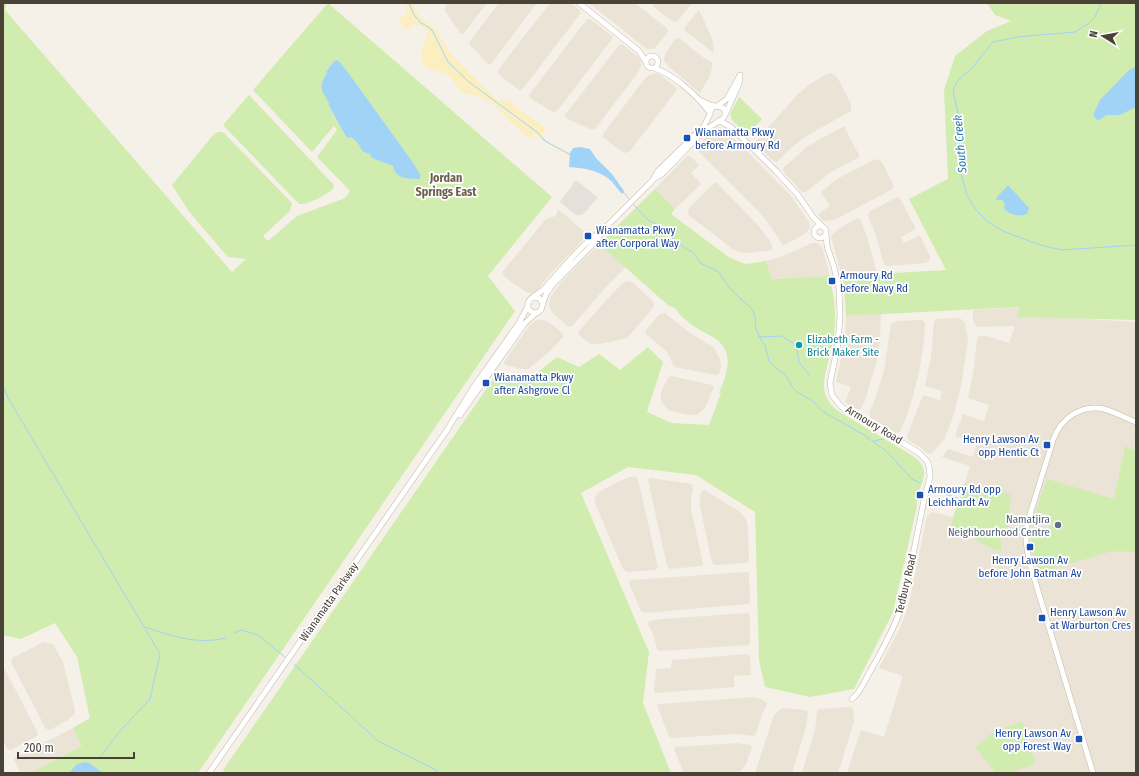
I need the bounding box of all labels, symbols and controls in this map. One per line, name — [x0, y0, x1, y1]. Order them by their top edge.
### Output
north arrow — [1083, 16, 1123, 56]
text: N — [1087, 30, 1101, 39]
water label: South Creek — [950, 114, 970, 175]
place label: Wianamatta Pkwy before Armoury Rd — [695, 126, 780, 152]
marker: Wianamatta Pkwy before Armoury Rd — [682, 133, 692, 143]
district label: Jordan Springs East — [415, 171, 477, 199]
place label: Wianamatta Pkwy after Corporal Way — [596, 224, 679, 250]
marker: Wianamatta Pkwy after Corporal Way — [583, 231, 593, 241]
place label: Armoury Rd before Navy Rd — [840, 269, 908, 295]
marker: Armoury Rd before Navy Rd — [827, 276, 837, 286]
place label: Elizabeth Farm - Brick Maker Site — [807, 333, 879, 359]
marker: Elizabeth Farm - Brick Maker Site — [794, 340, 804, 350]
place label: Wianamatta Pkwy after Ashgrove Cl — [494, 371, 573, 397]
marker: Wianamatta Pkwy after Ashgrove Cl — [481, 378, 491, 388]
street label: Armoury Road — [843, 403, 905, 447]
place label: Henry Lawson Av opp Hentic Ct — [963, 433, 1039, 459]
marker: Henry Lawson Av opp Hentic Ct — [1042, 440, 1052, 450]
place label: Armoury Rd opp Leichhardt Av — [928, 483, 1001, 509]
marker: Armoury Rd opp Leichhardt Av — [915, 490, 925, 500]
place label: Namatjira Neighbourhood Centre — [948, 513, 1050, 539]
marker: Namatjira Neighbourhood Centre — [1053, 520, 1063, 530]
marker: Henry Lawson Av before John Batman Av — [1025, 542, 1035, 552]
street label: Tedbury Road — [893, 553, 919, 615]
place label: Henry Lawson Av before John Batman Av — [979, 554, 1081, 580]
street label: Wianamatta Parkway — [297, 560, 361, 644]
place label: Henry Lawson Av at Warburton Cres — [1050, 606, 1131, 632]
marker: Henry Lawson Av at Warburton Cres — [1037, 613, 1047, 623]
place label: Henry Lawson Av opp Forest Way — [995, 727, 1071, 753]
scale bar — [18, 734, 134, 760]
marker: Henry Lawson Av opp Forest Way — [1074, 734, 1084, 744]
text: 200 m — [24, 741, 54, 755]

